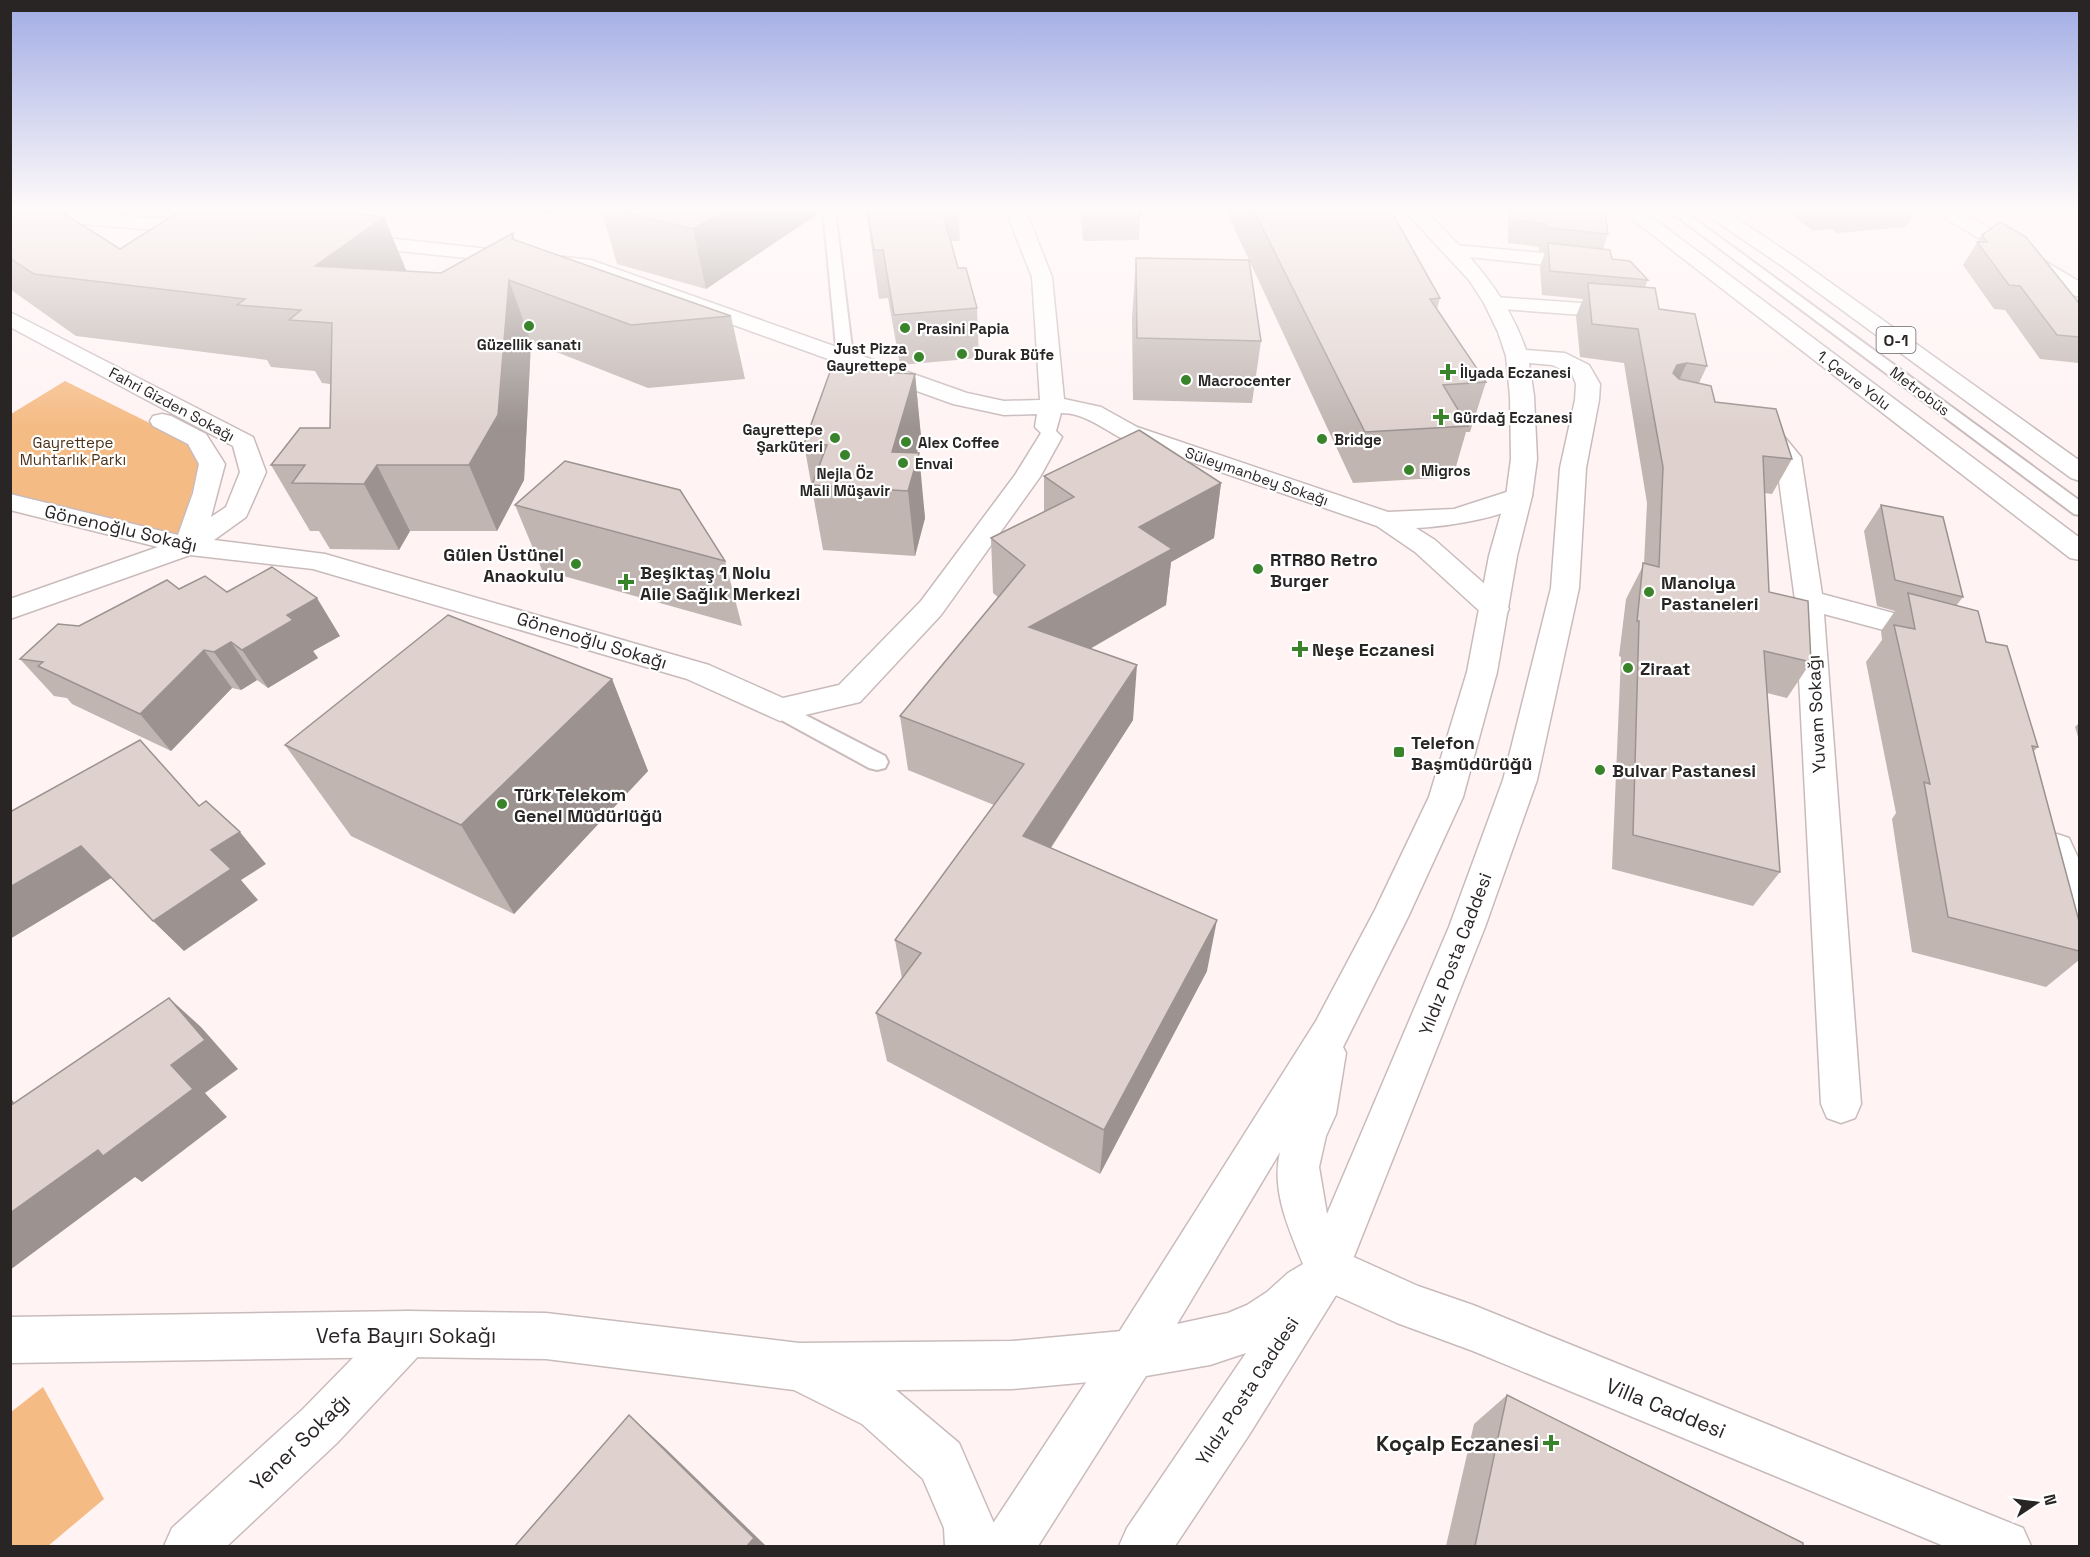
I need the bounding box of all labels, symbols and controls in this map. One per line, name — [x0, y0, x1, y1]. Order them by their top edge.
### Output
marker: Güzellik sanatı — [522, 319, 536, 333]
place label: Prasini Papia — [917, 319, 1009, 338]
marker: Prasini Papia — [898, 321, 912, 335]
road number: O-1 — [1876, 327, 1916, 353]
place label: Güzellik sanatı — [477, 335, 581, 354]
place label: Just Pizza Gayrettepe — [826, 339, 907, 375]
place label: Durak Büfe — [974, 345, 1054, 364]
street label: 1. Çevre Yolu — [1813, 346, 1895, 414]
marker: Durak Büfe — [955, 347, 969, 361]
marker: Just Pizza Gayrettepe — [912, 350, 926, 364]
street label: Metrobüs — [1886, 362, 1954, 420]
street label: Fahri Gizden Sokağı — [106, 363, 238, 445]
place label: İlyada Eczanesi — [1460, 363, 1571, 382]
marker: İlyada Eczanesi — [1441, 365, 1455, 379]
place label: Macrocenter — [1198, 371, 1291, 390]
marker: Macrocenter — [1179, 373, 1193, 387]
place label: Gürdağ Eczanesi — [1453, 408, 1572, 427]
marker: Gürdağ Eczanesi — [1434, 410, 1448, 424]
place label: Gayrettepe Şarküteri — [742, 420, 823, 456]
place label: Bridge — [1334, 430, 1382, 449]
marker: Gayrettepe Şarküteri — [828, 431, 842, 445]
marker: Bridge — [1315, 432, 1329, 446]
park label: Gayrettepe Muhtarlık Parkı — [20, 433, 126, 469]
place label: Alex Coffee — [918, 433, 1000, 452]
marker: Alex Coffee — [899, 435, 913, 449]
street label: Süleymanbey Sokağı — [1183, 443, 1331, 509]
marker: Nejla Öz Mali Müşavir — [838, 448, 852, 462]
place label: Envai — [915, 454, 953, 473]
marker: Envai — [896, 456, 910, 470]
place label: Migros — [1421, 461, 1471, 480]
marker: Migros — [1402, 463, 1416, 477]
place label: Nejla Öz Mali Müşavir — [800, 464, 890, 500]
street label: Gönenoğlu Sokağı — [42, 499, 200, 557]
place label: Gülen Üstünel Anaokulu — [443, 543, 564, 587]
place label: RTR80 Retro Burger — [1270, 548, 1378, 592]
marker: Gülen Üstünel Anaokulu — [569, 557, 583, 571]
place label: Beşiktaş 1 Nolu Aile Sağlık Merkezi — [640, 561, 800, 605]
marker: RTR80 Retro Burger — [1251, 562, 1265, 576]
place label: Manolya Pastaneleri — [1661, 571, 1758, 615]
marker: Beşiktaş 1 Nolu Aile Sağlık Merkezi — [617, 573, 635, 591]
marker: Manolya Pastaneleri — [1642, 585, 1656, 599]
street label: Gönenoğlu Sokağı — [514, 606, 670, 674]
place label: Neşe Eczanesi — [1312, 638, 1435, 661]
marker: Neşe Eczanesi — [1293, 642, 1307, 656]
street label: Yuvam Sokağı — [1801, 654, 1831, 774]
place label: Ziraat — [1640, 657, 1690, 680]
marker: Ziraat — [1621, 661, 1635, 675]
place label: Telefon Başmüdürüğü — [1411, 731, 1532, 775]
marker: Telefon Başmüdürüğü — [1392, 745, 1406, 759]
place label: Bulvar Pastanesi — [1612, 759, 1756, 782]
marker: Bulvar Pastanesi — [1593, 763, 1607, 777]
place label: Türk Telekom Genel Müdürlüğü — [514, 783, 662, 827]
marker: Türk Telekom Genel Müdürlüğü — [495, 797, 509, 811]
street label: Yıldız Posta Caddesi — [1413, 870, 1497, 1038]
street label: Yıldız Posta Caddesi — [1190, 1313, 1304, 1469]
street label: Vefa Bayırı Sokağı — [316, 1322, 496, 1349]
street label: Villa Caddesi — [1602, 1372, 1730, 1444]
street label: Yener Sokağı — [244, 1387, 356, 1497]
place label: Koçalp Eczanesi — [1376, 1430, 1539, 1457]
marker: Koçalp Eczanesi — [1544, 1436, 1558, 1450]
north arrow — [2006, 1473, 2066, 1533]
text: N — [2039, 1492, 2062, 1507]

